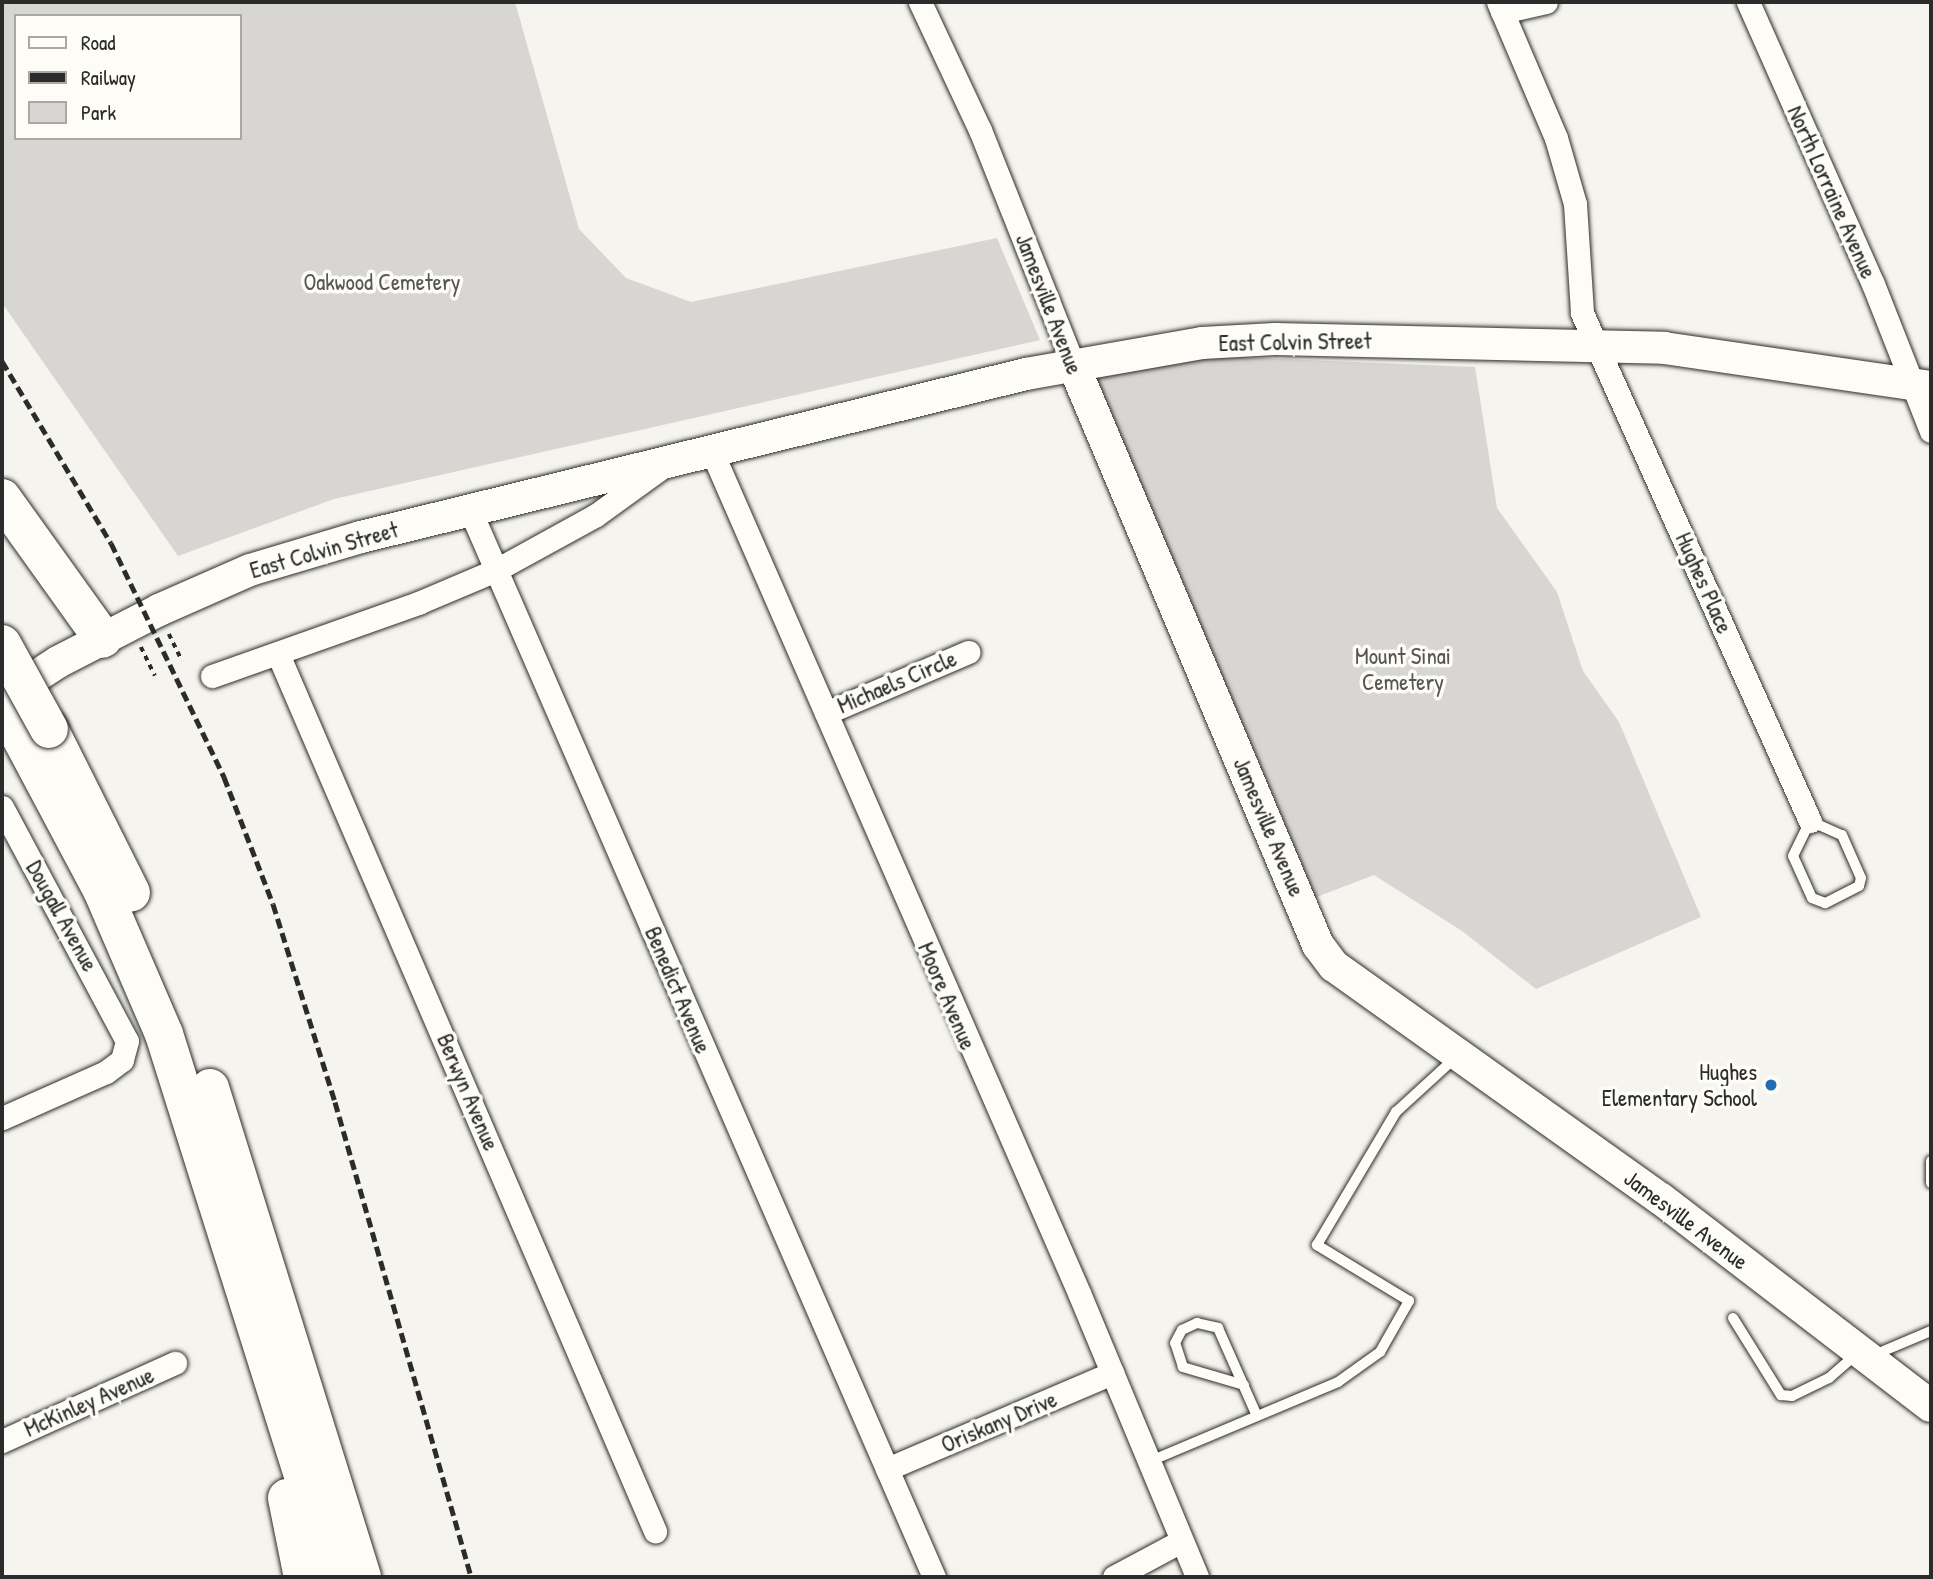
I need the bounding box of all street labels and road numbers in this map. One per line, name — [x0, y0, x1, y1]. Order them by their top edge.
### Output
street label: North Lorraine Avenue — [1782, 101, 1882, 283]
street label: Jamesville Avenue — [1010, 230, 1088, 378]
street label: East Colvin Street — [1218, 327, 1372, 357]
street label: East Colvin Street — [247, 516, 401, 584]
street label: Hughes Place — [1670, 528, 1738, 638]
street label: Michaels Circle — [833, 645, 961, 719]
street label: Jamesville Avenue — [1227, 753, 1311, 901]
street label: Dougall Avenue — [20, 856, 104, 976]
street label: Benedict Avenue — [639, 923, 717, 1057]
street label: Moore Avenue — [912, 938, 982, 1054]
street label: Berwyn Avenue — [431, 1030, 505, 1154]
street label: Jamesville Avenue — [1619, 1164, 1753, 1276]
street label: McKinley Avenue — [20, 1361, 158, 1443]
street label: Oriskany Drive — [937, 1385, 1061, 1459]

